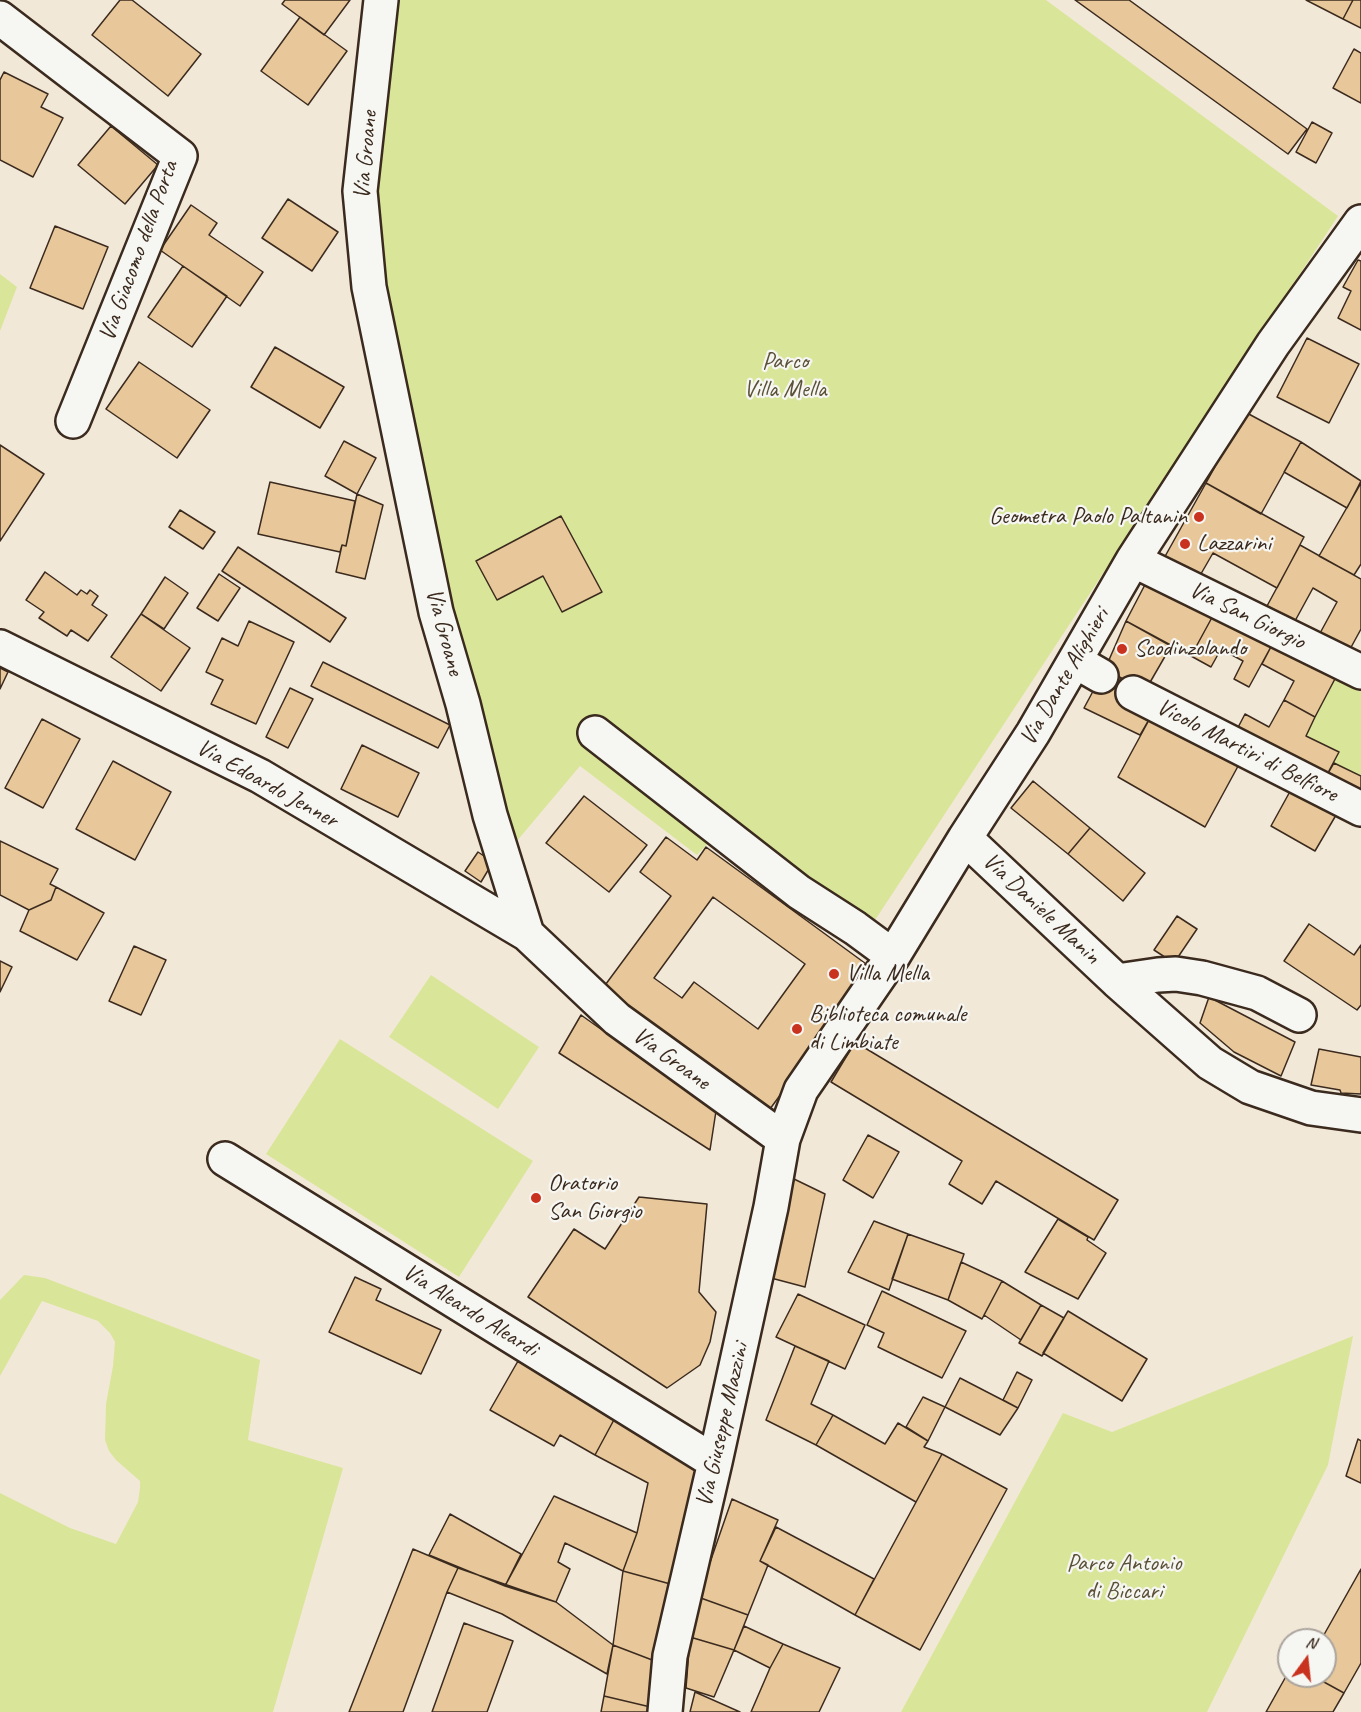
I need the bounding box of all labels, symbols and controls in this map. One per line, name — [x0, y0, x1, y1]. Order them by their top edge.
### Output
street label: Via Groane — [348, 110, 384, 200]
street label: Via Giacomo della Porta — [93, 157, 185, 345]
park label: Parco Villa Mella — [744, 348, 826, 404]
place label: Geometra Paolo Paltanin — [989, 503, 1187, 531]
marker: Geometra Paolo Paltanin — [1192, 510, 1206, 524]
place label: Lazzarini — [1197, 530, 1271, 558]
marker: Lazzarini — [1178, 537, 1192, 551]
street label: Via San Giorgio — [1184, 576, 1310, 656]
street label: Via Groane — [419, 585, 469, 679]
street label: Via Dante Alighieri — [1014, 603, 1116, 751]
place label: Scodinzolando — [1134, 635, 1246, 663]
marker: Scodinzolando — [1115, 642, 1129, 656]
street label: Vicolo Martiri di Belfiore — [1152, 693, 1342, 809]
street label: Via Edoardo Jenner — [191, 733, 343, 835]
street label: Via Daniele Manin — [976, 847, 1106, 971]
place label: Villa Mella — [846, 960, 929, 988]
marker: Villa Mella — [827, 967, 841, 981]
place label: Biblioteca comunale di Limbiate — [809, 1001, 966, 1057]
street label: Via Groane — [627, 1021, 715, 1097]
marker: Biblioteca comunale di Limbiate — [790, 1022, 804, 1036]
place label: Oratorio San Giorgio — [548, 1170, 642, 1226]
marker: Oratorio San Giorgio — [529, 1191, 543, 1205]
street label: Via Aleardo Aleardi — [397, 1258, 543, 1364]
street label: Via Giuseppe Mazzini — [690, 1340, 756, 1510]
park label: Parco Antonio di Biccari — [1067, 1550, 1181, 1606]
north arrow — [1277, 1628, 1337, 1688]
text: N — [1304, 1632, 1319, 1653]

